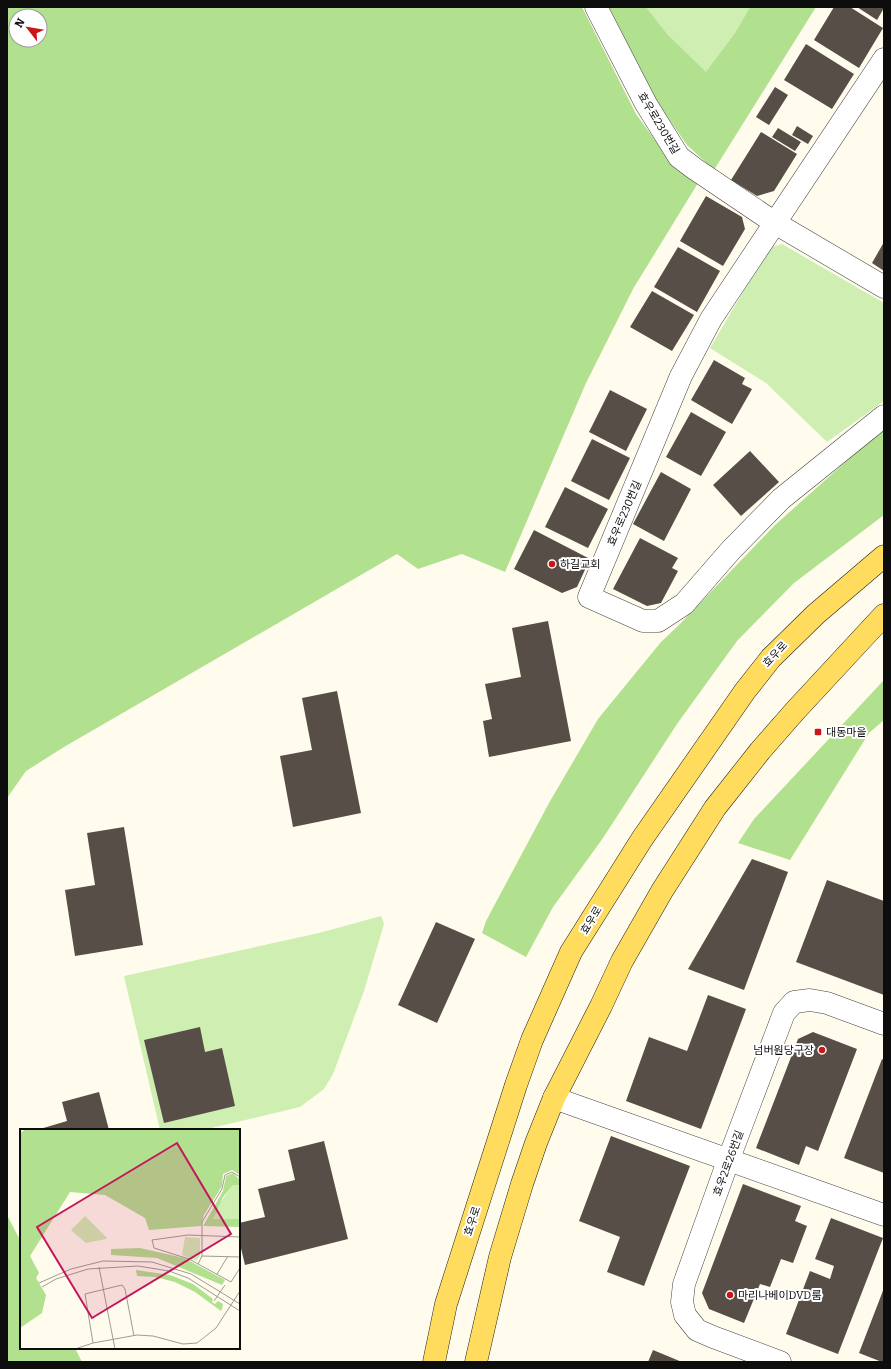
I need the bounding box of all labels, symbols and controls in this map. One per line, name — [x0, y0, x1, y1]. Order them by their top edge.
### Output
north arrow — [8, 8, 48, 48]
text: N — [12, 16, 28, 30]
street label: 효우로230번길 — [635, 90, 682, 157]
street label: 효우로230번길 — [605, 478, 644, 548]
place label: 하길교회 — [560, 558, 600, 571]
marker: 하길교회 — [547, 559, 557, 569]
street label: 효우로 — [760, 639, 790, 670]
place label: 대동마을 — [826, 726, 866, 739]
marker: 대동마을 — [813, 727, 823, 737]
street label: 효우로 — [578, 904, 605, 937]
place label: 넘버원당구장 — [753, 1044, 814, 1057]
marker: 넘버원당구장 — [817, 1045, 827, 1055]
inset map — [20, 1129, 240, 1349]
street label: 효우2로26번길 — [711, 1129, 746, 1198]
street label: 효우로 — [462, 1205, 483, 1238]
place label: 마리나베이DVD룸 — [738, 1289, 821, 1302]
marker: 마리나베이DVD룸 — [725, 1290, 735, 1300]

